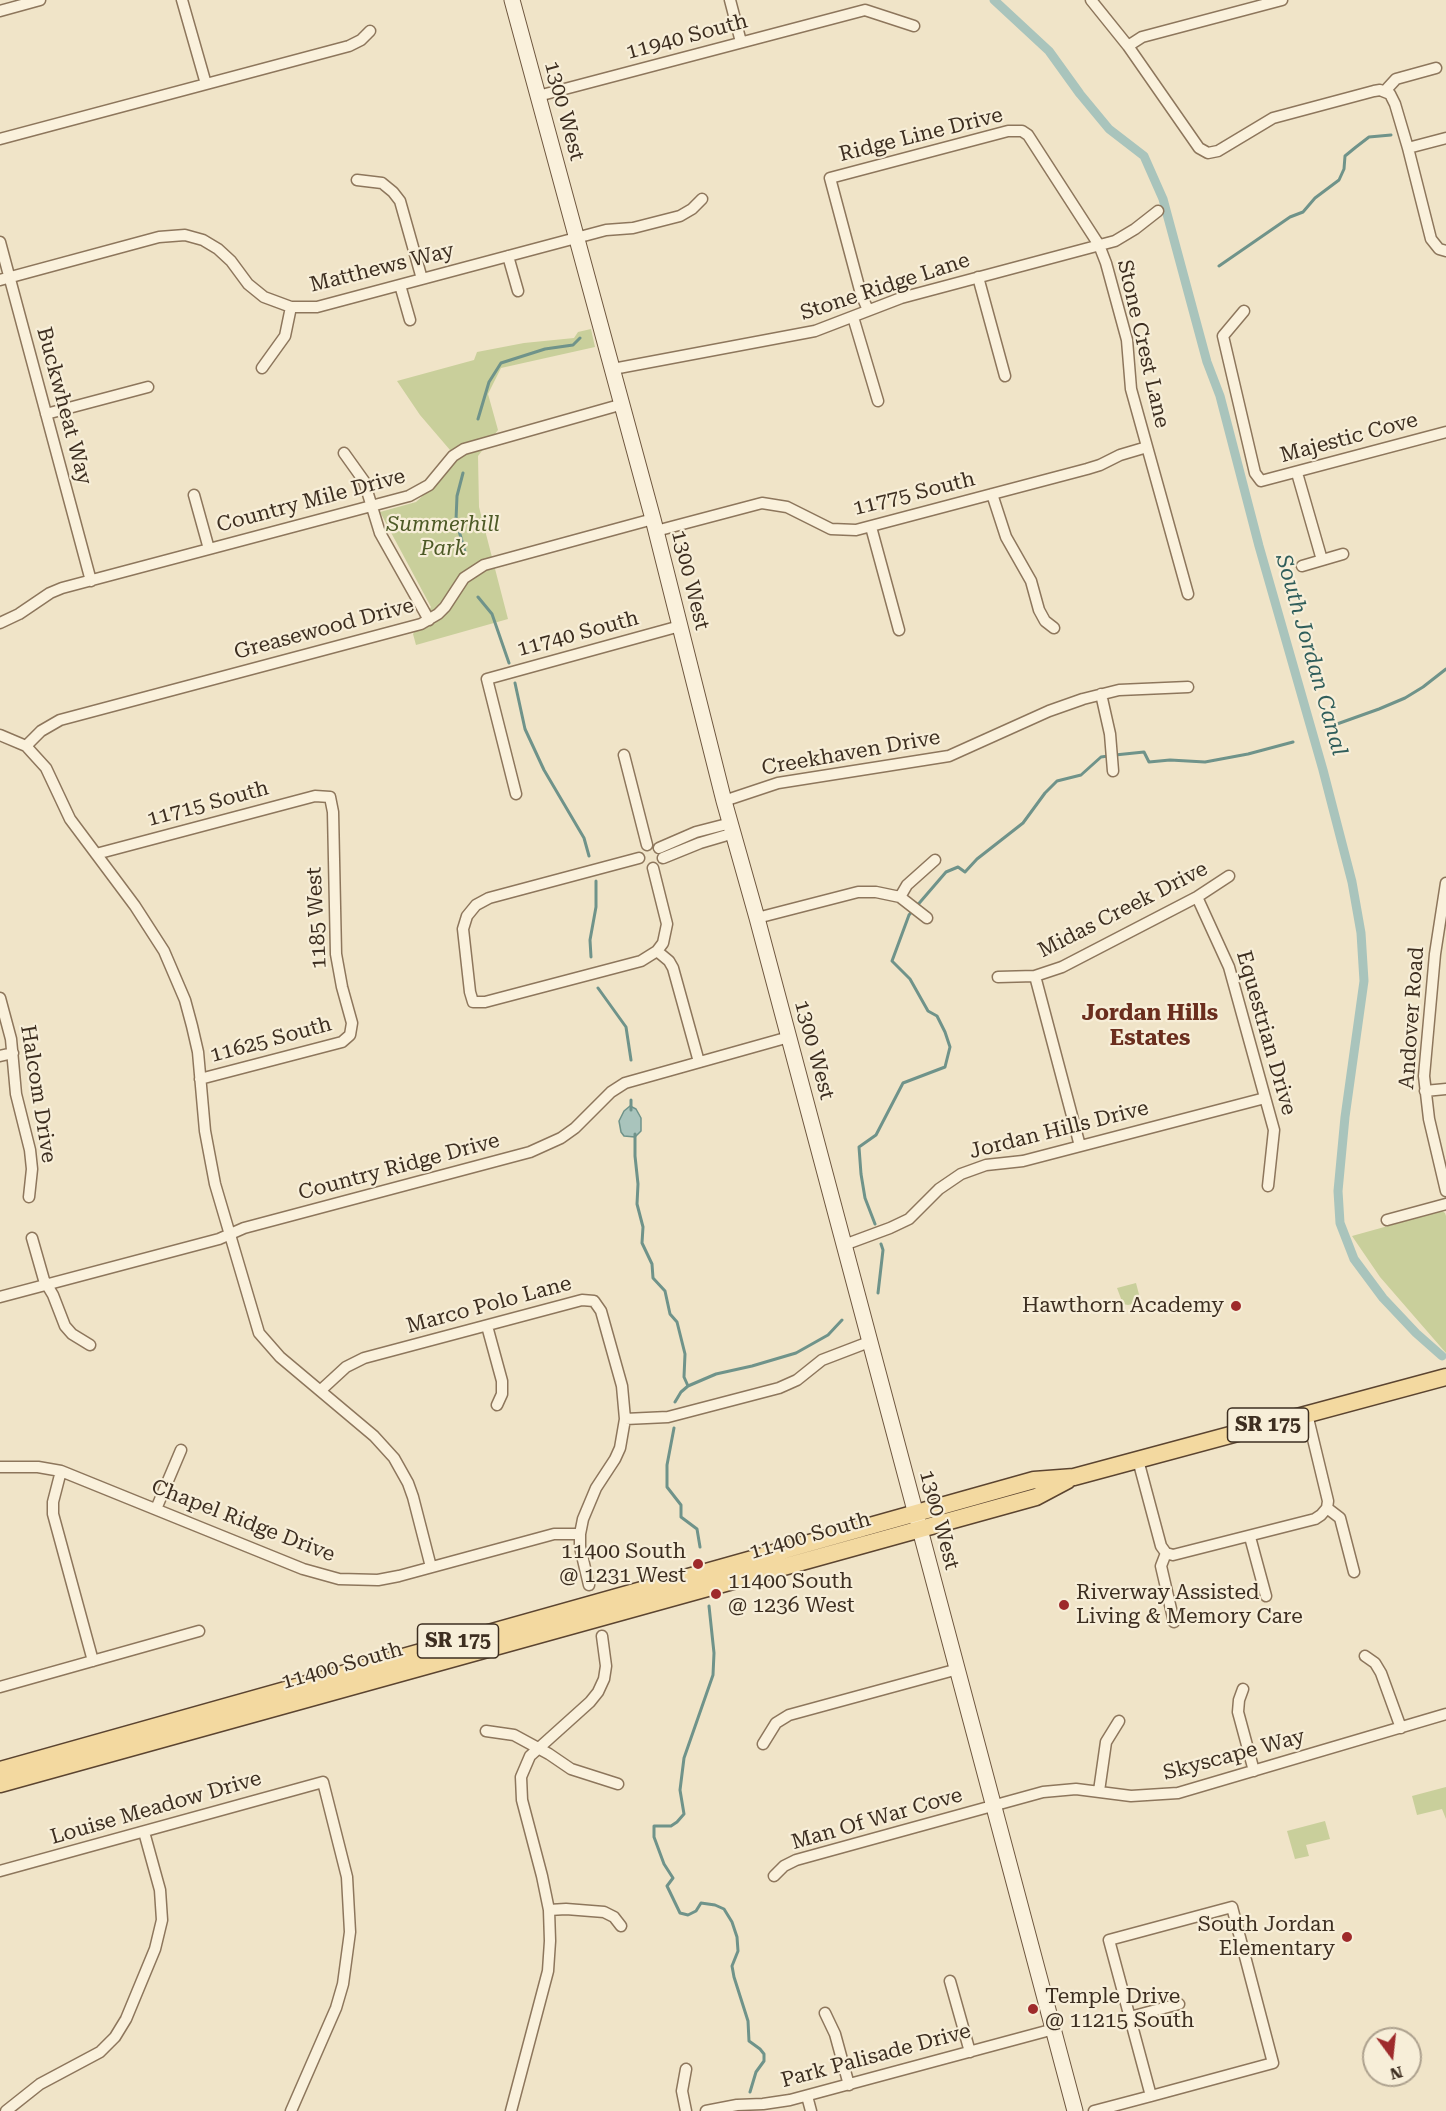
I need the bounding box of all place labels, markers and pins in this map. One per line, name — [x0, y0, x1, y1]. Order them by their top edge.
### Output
place label: Hawthorn Academy — [1022, 1293, 1224, 1319]
marker: Hawthorn Academy — [1229, 1299, 1243, 1313]
place label: 11400 South @ 1231 West — [559, 1539, 686, 1589]
marker: 11400 South @ 1231 West — [691, 1557, 705, 1571]
place label: 11400 South @ 1236 West — [728, 1569, 855, 1619]
place label: Riverway Assisted Living & Memory Care — [1076, 1580, 1303, 1630]
marker: 11400 South @ 1236 West — [709, 1587, 723, 1601]
marker: Riverway Assisted Living & Memory Care — [1057, 1598, 1071, 1612]
place label: South Jordan Elementary — [1198, 1912, 1335, 1962]
marker: South Jordan Elementary — [1340, 1930, 1354, 1944]
place label: Temple Drive @ 11215 South — [1045, 1984, 1194, 2034]
marker: Temple Drive @ 11215 South — [1026, 2002, 1040, 2016]

